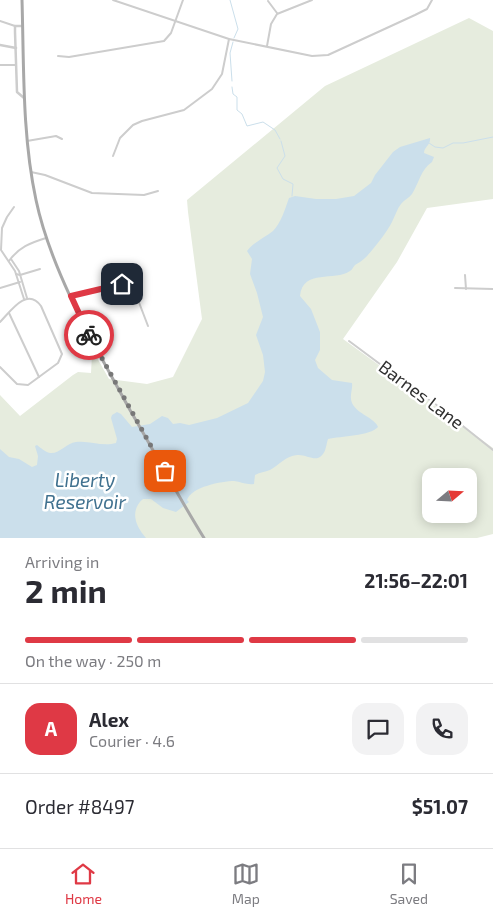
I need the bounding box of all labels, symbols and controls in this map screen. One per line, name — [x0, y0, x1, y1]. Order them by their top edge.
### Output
pin — [101, 263, 143, 305]
icon: home — [108, 270, 136, 298]
courier — [64, 310, 114, 360]
icon: bike — [75, 321, 103, 349]
street label: Barnes Lane — [375, 355, 468, 433]
pin — [144, 450, 186, 492]
icon: bag — [151, 457, 179, 485]
water label: Liberty Reservoir — [44, 468, 127, 513]
north arrow — [422, 468, 478, 522]
map controls — [422, 468, 477, 523]
text: Arriving in — [25, 552, 99, 571]
text: 21:56–22:01 — [364, 569, 468, 592]
text: 2 min — [25, 571, 107, 609]
text: On the way · 250 m — [25, 651, 161, 670]
button: chat — [352, 703, 404, 755]
button: phone — [416, 703, 468, 755]
text: Alex — [89, 708, 129, 731]
text: A — [45, 717, 57, 740]
text: Courier · 4.6 — [89, 731, 175, 750]
text: Order #8497 — [25, 795, 135, 818]
text: $51.07 — [412, 795, 468, 818]
tab: Home — [65, 860, 102, 907]
tab: Map — [232, 860, 260, 907]
tab: Saved — [390, 860, 428, 907]

